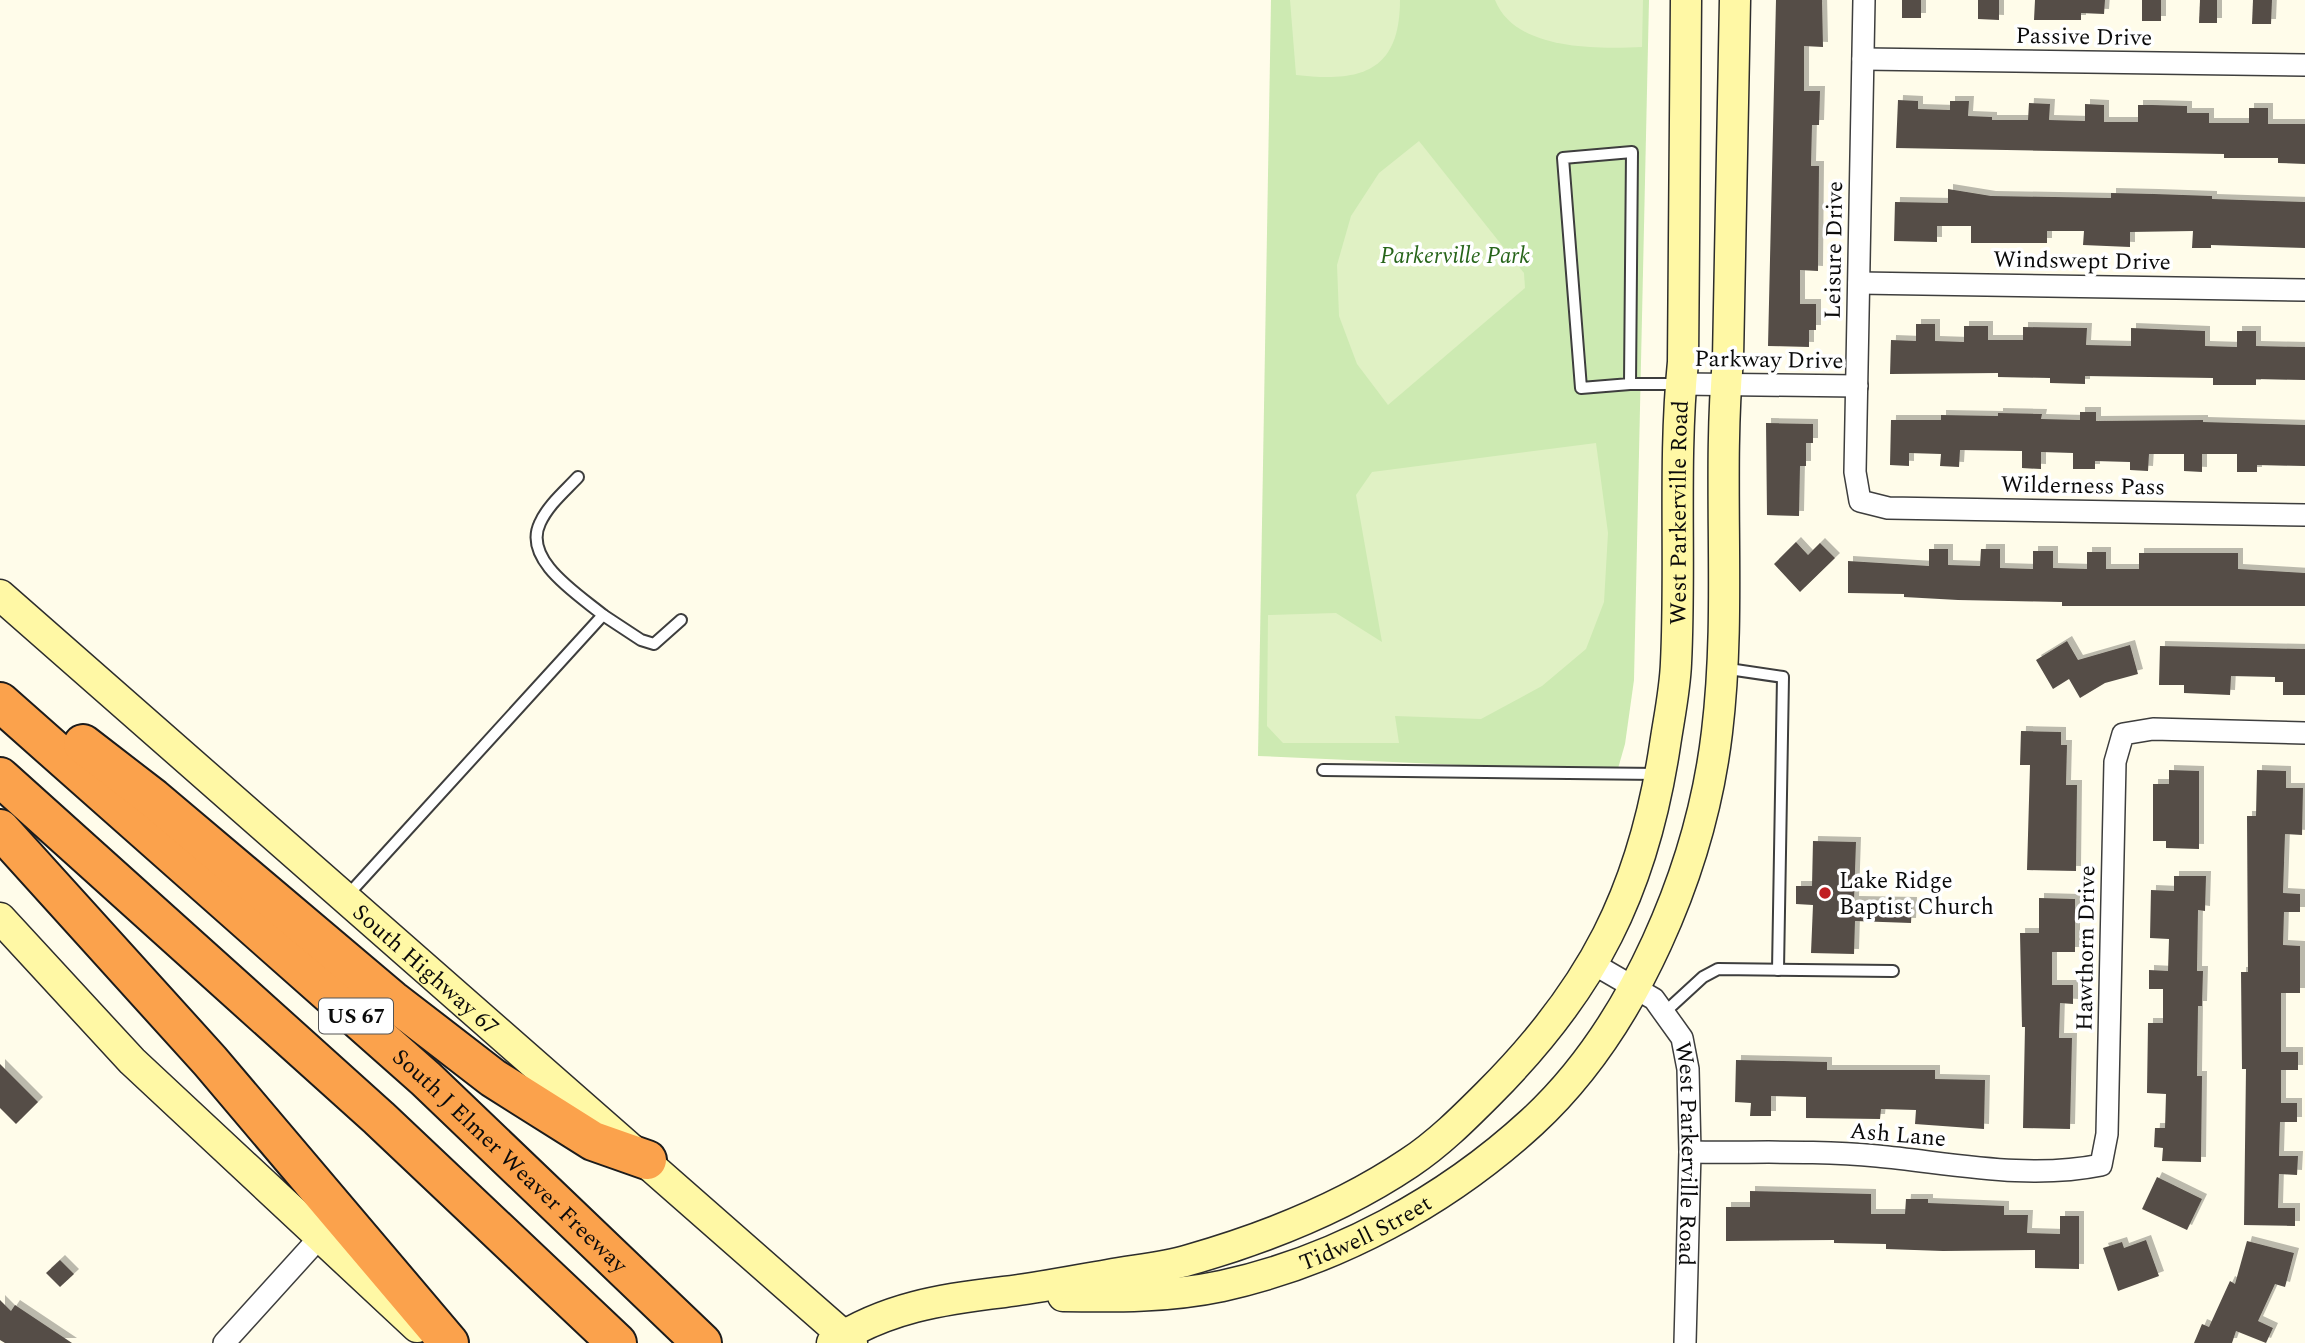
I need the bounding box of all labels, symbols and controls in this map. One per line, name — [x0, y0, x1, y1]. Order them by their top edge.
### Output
street label: Passive Drive — [2015, 19, 2153, 56]
street label: Leisure Drive — [1816, 181, 1853, 319]
park label: Parkerville Park — [1380, 239, 1530, 274]
street label: Windswept Drive — [1993, 242, 2171, 281]
street label: Parkway Drive — [1694, 342, 1844, 379]
street label: West Parkerville Road — [1661, 399, 1699, 625]
street label: Wilderness Pass — [2000, 468, 2165, 505]
place label: Lake Ridge Baptist Church — [1839, 864, 1994, 925]
street label: Hawthorn Drive — [2068, 865, 2105, 1031]
marker: Lake Ridge Baptist Church — [1817, 885, 1833, 901]
street label: South Highway 67 — [344, 896, 506, 1044]
road number: US 67 — [319, 998, 393, 1034]
street label: West Parkerville Road — [1664, 1039, 1706, 1267]
street label: South J Elmer Weaver Freeway — [384, 1041, 636, 1283]
street label: Ash Lane — [1848, 1114, 1947, 1157]
street label: Tidwell Street — [1295, 1187, 1439, 1281]

